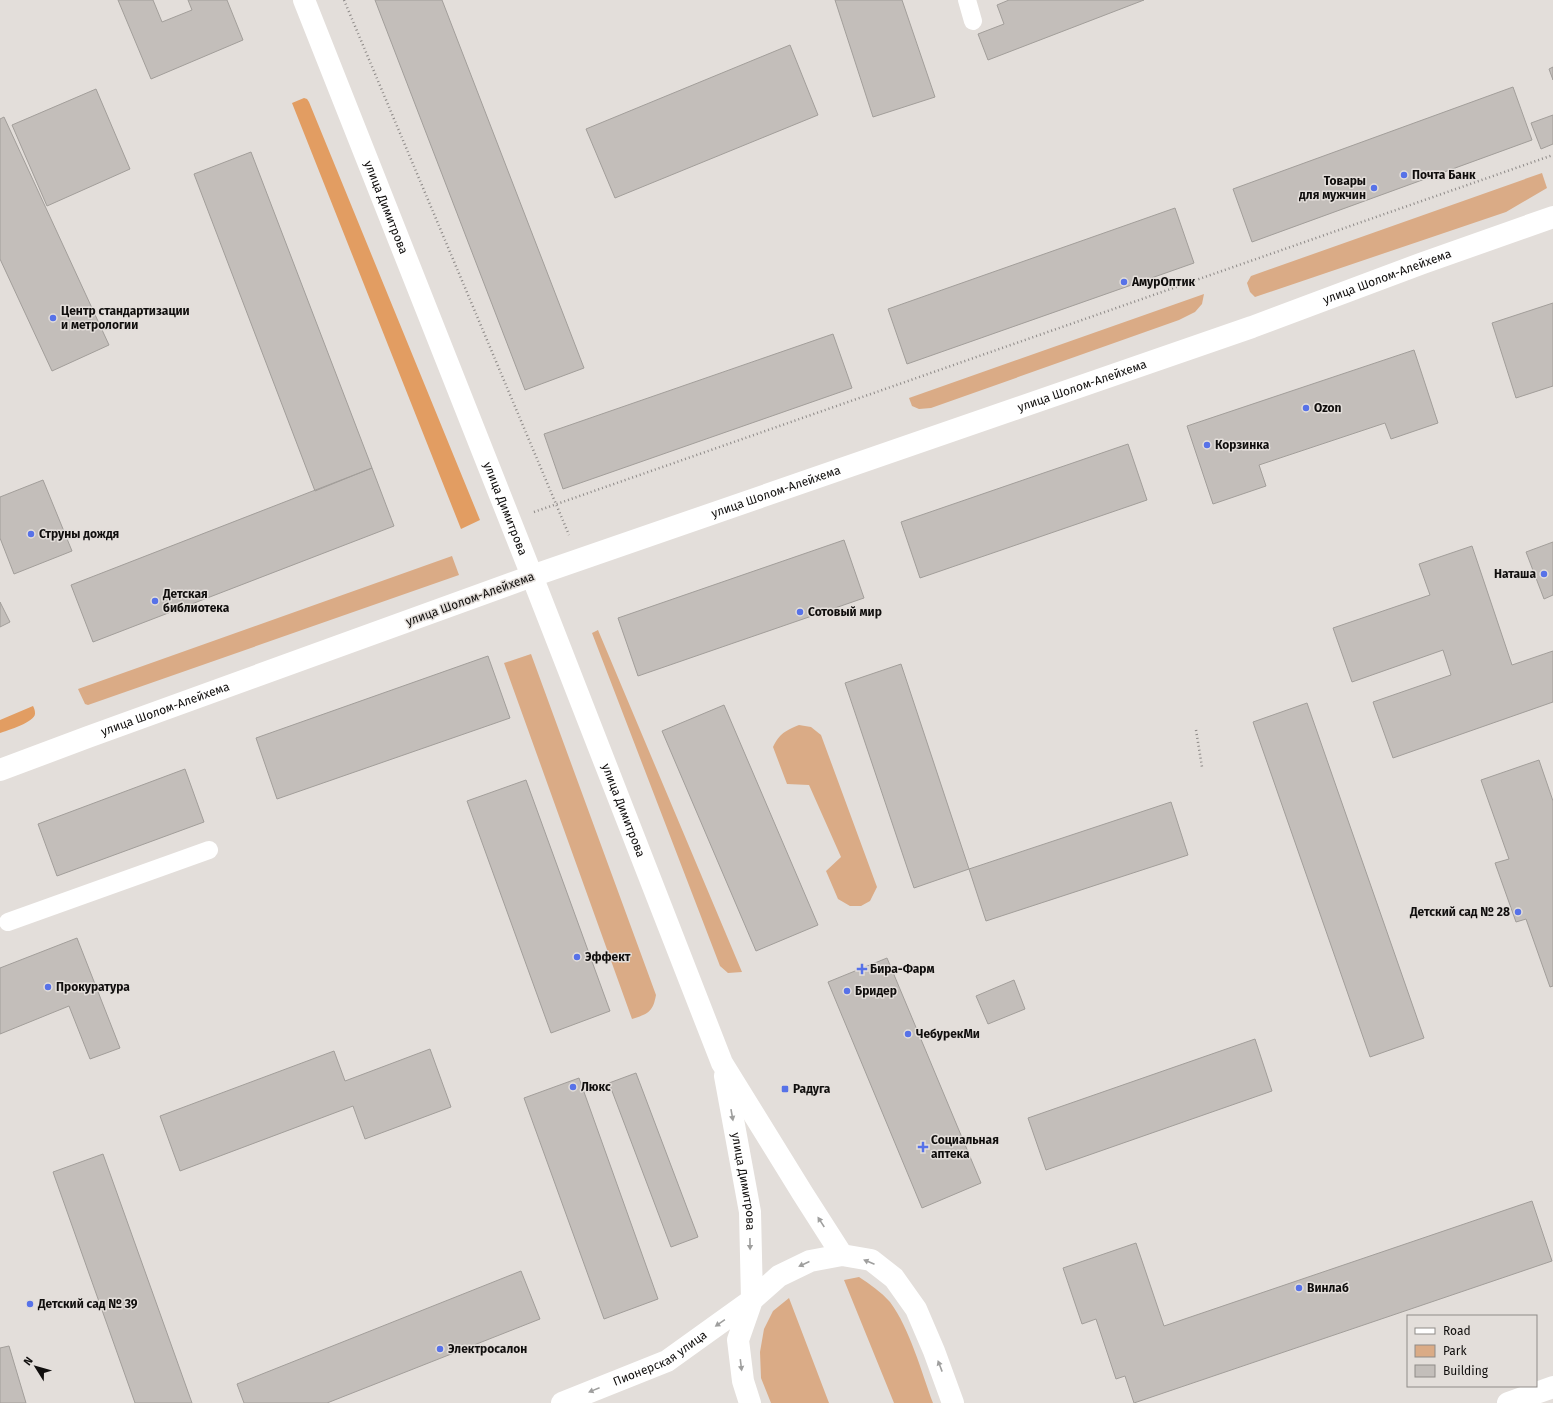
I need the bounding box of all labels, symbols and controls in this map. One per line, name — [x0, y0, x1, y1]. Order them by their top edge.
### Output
street label: улица Димитрова — [361, 159, 411, 256]
place label: Почта Банк — [1412, 168, 1476, 182]
marker: Почта Банк — [1399, 170, 1409, 180]
place label: Товары для мужчин — [1299, 174, 1366, 202]
marker: Товары для мужчин — [1369, 183, 1379, 193]
street label: улица Шолом-Алейхема — [1321, 247, 1453, 307]
place label: АмурОптик — [1131, 275, 1195, 289]
marker: АмурОптик — [1119, 277, 1129, 287]
place label: Центр стандартизации и метрологии — [61, 304, 190, 332]
marker: Центр стандартизации и метрологии — [48, 313, 58, 323]
street label: улица Шолом-Алейхема — [1016, 357, 1148, 415]
place label: Ozon — [1314, 401, 1342, 415]
marker: Ozon — [1301, 403, 1311, 413]
place label: Корзинка — [1215, 438, 1270, 452]
marker: Корзинка — [1202, 440, 1212, 450]
street label: улица Димитрова — [481, 460, 530, 557]
street label: улица Шолом-Алейхема — [709, 463, 842, 520]
place label: Струны дождя — [39, 527, 119, 541]
marker: Струны дождя — [26, 529, 36, 539]
place label: Наташа — [1494, 567, 1536, 581]
street label: улица Шолом-Алейхема — [404, 569, 536, 629]
marker: Наташа — [1539, 569, 1549, 579]
place label: Детская библиотека — [162, 587, 230, 615]
marker: Детская библиотека — [150, 596, 160, 606]
place label: Сотовый мир — [808, 605, 882, 619]
marker: Сотовый мир — [795, 607, 805, 617]
street label: улица Шолом-Алейхема — [99, 679, 231, 739]
street label: улица Димитрова — [599, 762, 648, 859]
place label: Детский сад № 28 — [1409, 905, 1510, 919]
marker: Детский сад № 28 — [1513, 907, 1523, 917]
place label: Эффект — [585, 950, 631, 964]
marker: Эффект — [572, 952, 582, 962]
place label: Бира-Фарм — [870, 962, 935, 976]
marker: Бира-Фарм — [857, 964, 867, 974]
place label: Прокуратура — [56, 980, 130, 994]
marker: Прокуратура — [43, 982, 53, 992]
place label: Бридер — [855, 984, 897, 998]
marker: Бридер — [842, 986, 852, 996]
place label: ЧебурекМи — [916, 1027, 980, 1041]
marker: ЧебурекМи — [903, 1029, 913, 1039]
place label: Люкс — [581, 1080, 611, 1094]
marker: Люкс — [568, 1082, 578, 1092]
place label: Радуга — [793, 1082, 831, 1096]
marker: Радуга — [780, 1084, 790, 1094]
one-way arrow — [729, 1109, 735, 1121]
street label: улица Димитрова — [728, 1131, 757, 1230]
place label: Социальная аптека — [931, 1133, 999, 1161]
marker: Социальная аптека — [918, 1142, 928, 1152]
one-way arrow — [817, 1217, 825, 1227]
one-way arrow — [747, 1238, 753, 1251]
one-way arrow — [863, 1258, 875, 1264]
one-way arrow — [799, 1261, 810, 1267]
place label: Винлаб — [1307, 1281, 1349, 1295]
marker: Винлаб — [1294, 1283, 1304, 1293]
place label: Детский сад № 39 — [37, 1297, 138, 1311]
marker: Детский сад № 39 — [25, 1299, 35, 1309]
legend — [1407, 1315, 1537, 1387]
one-way arrow — [714, 1319, 725, 1327]
text: Road — [1443, 1324, 1471, 1338]
street label: Пионерская улица — [611, 1328, 710, 1389]
place label: Электросалон — [448, 1342, 527, 1356]
marker: Электросалон — [435, 1344, 445, 1354]
text: Park — [1443, 1344, 1467, 1358]
north arrow — [16, 1347, 56, 1387]
text: N — [21, 1354, 36, 1368]
one-way arrow — [738, 1359, 744, 1371]
one-way arrow — [936, 1360, 942, 1372]
text: Building — [1443, 1364, 1489, 1378]
one-way arrow — [587, 1388, 599, 1394]

